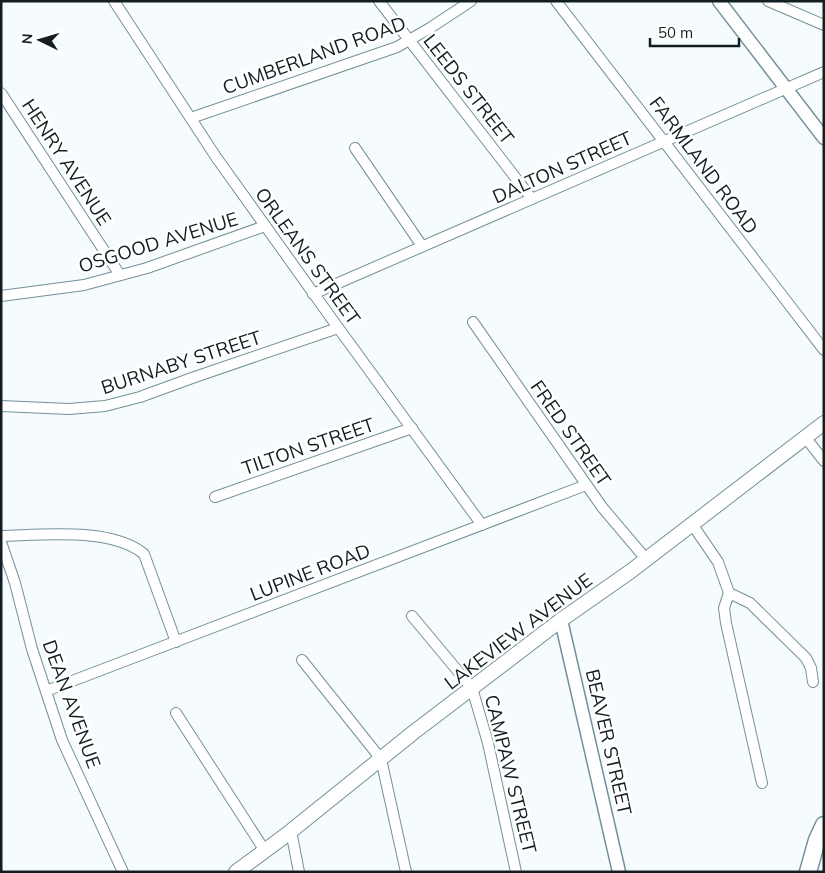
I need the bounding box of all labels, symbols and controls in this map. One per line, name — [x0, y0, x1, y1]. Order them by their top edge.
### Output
street label: CUMBERLAND ROAD — [219, 11, 409, 99]
north arrow — [15, 15, 65, 65]
scale bar — [650, 15, 739, 47]
text: 50 m — [658, 23, 693, 42]
street label: LEEDS STREET — [418, 29, 520, 149]
text: N — [18, 33, 36, 45]
street label: FARMLAND ROAD — [644, 92, 764, 238]
street label: HENRY AVENUE — [17, 94, 117, 230]
street label: DALTON STREET — [489, 125, 636, 208]
street label: ORLEANS STREET — [250, 183, 366, 330]
street label: OSGOOD AVENUE — [75, 206, 241, 278]
street label: BURNABY STREET — [98, 325, 265, 399]
street label: FRED STREET — [526, 375, 617, 491]
street label: TILTON STREET — [239, 412, 378, 480]
street label: LUPINE ROAD — [246, 538, 374, 606]
street label: LAKEVIEW AVENUE — [439, 568, 597, 694]
street label: DEAN AVENUE — [38, 637, 106, 771]
street label: BEAVER STREET — [581, 667, 638, 818]
street label: CAMPAW STREET — [480, 692, 542, 856]

